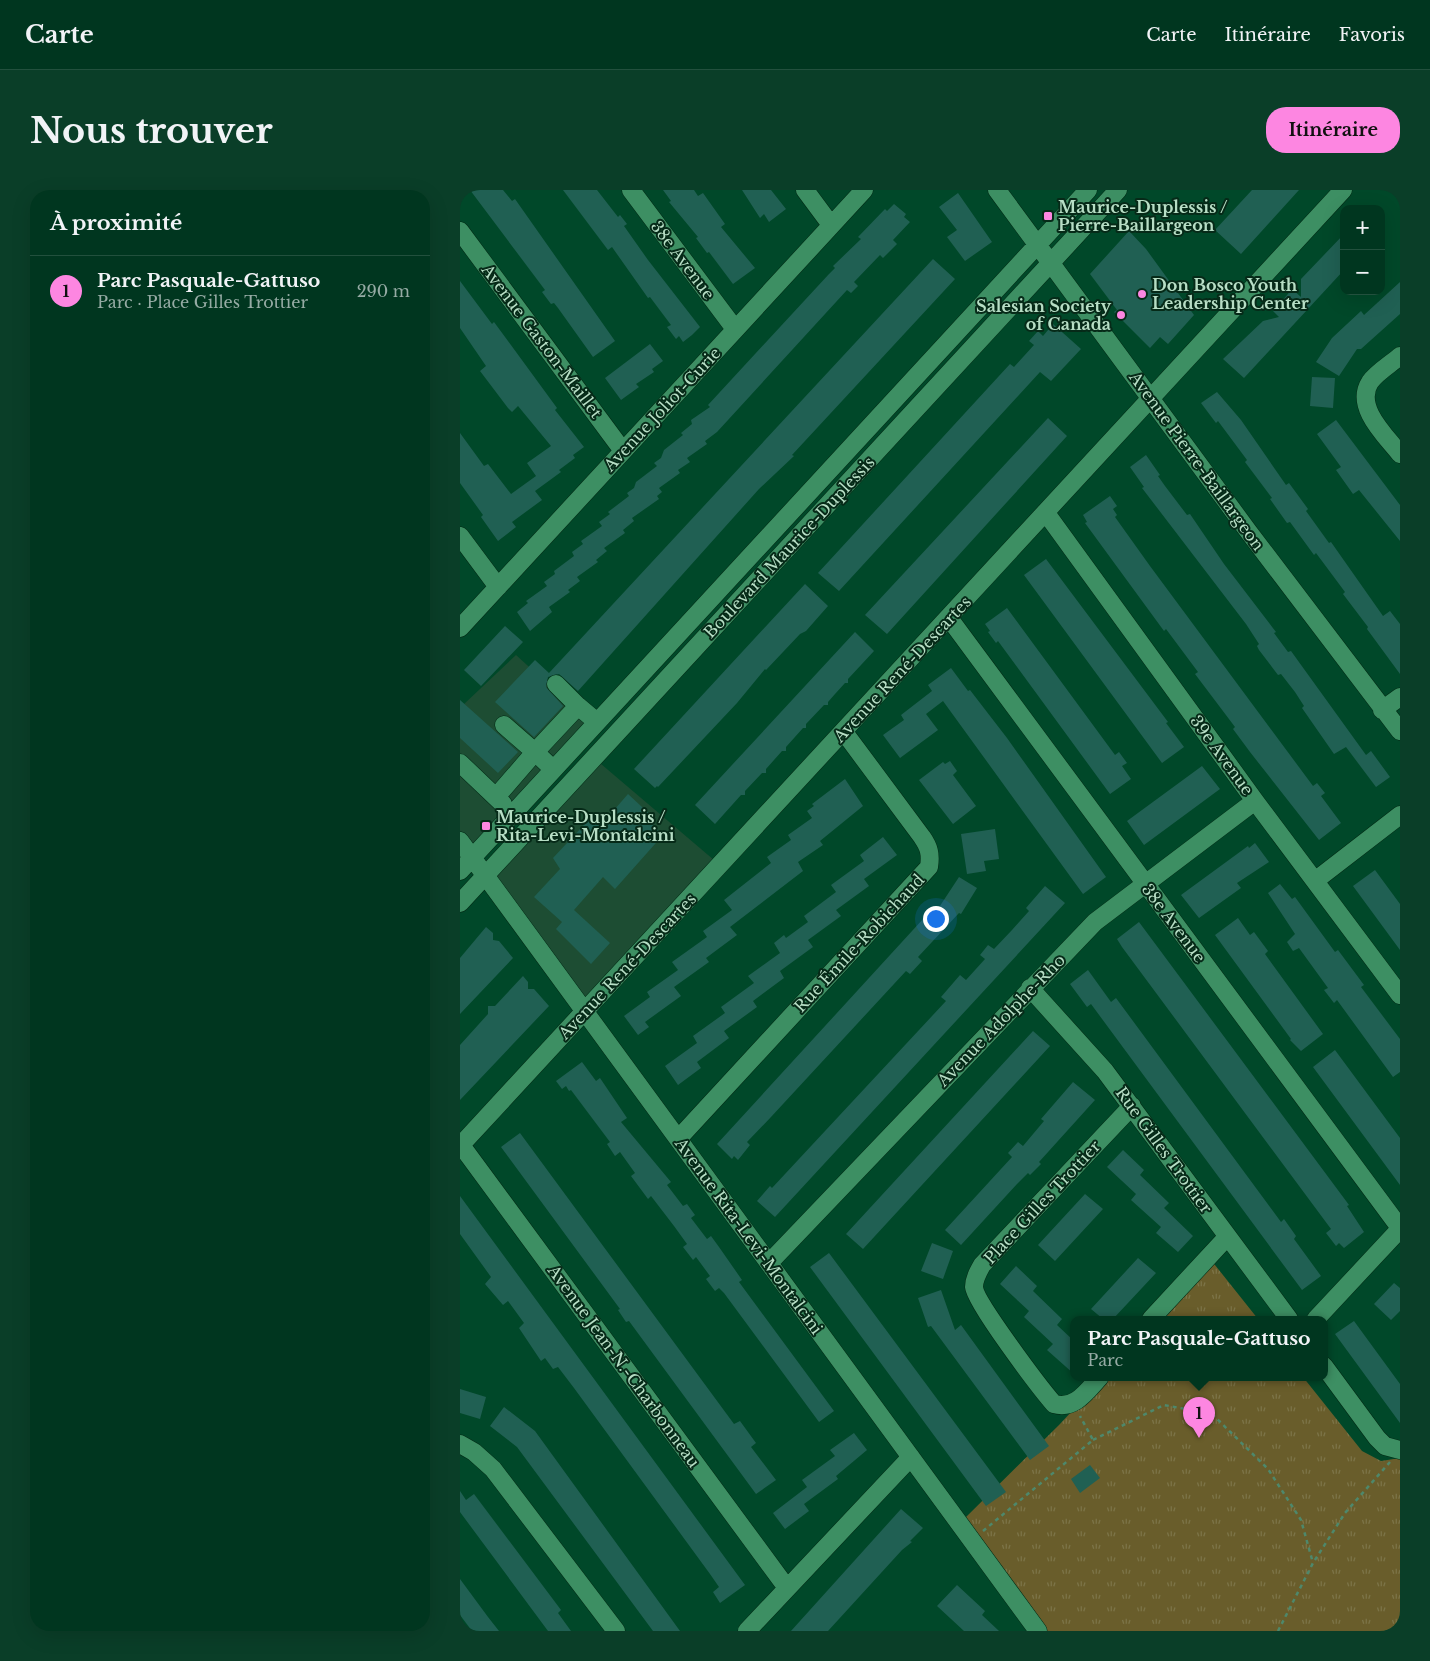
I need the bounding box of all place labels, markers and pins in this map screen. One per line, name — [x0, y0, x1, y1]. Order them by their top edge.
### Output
place label: Maurice-Duplessis / Pierre-Baillargeon — [1058, 197, 1228, 235]
marker: Maurice-Duplessis / Pierre-Baillargeon — [1042, 210, 1054, 222]
place label: Don Bosco Youth Leadership Center — [1152, 275, 1309, 313]
marker: Don Bosco Youth Leadership Center — [1136, 288, 1148, 300]
place label: Salesian Society of Canada — [976, 296, 1112, 334]
marker: Salesian Society of Canada — [1115, 309, 1127, 321]
place label: Maurice-Duplessis / Rita-Levi-Montalcini — [496, 807, 675, 845]
marker: Maurice-Duplessis / Rita-Levi-Montalcini — [480, 820, 492, 832]
pin: 1 — [1183, 1397, 1215, 1438]

